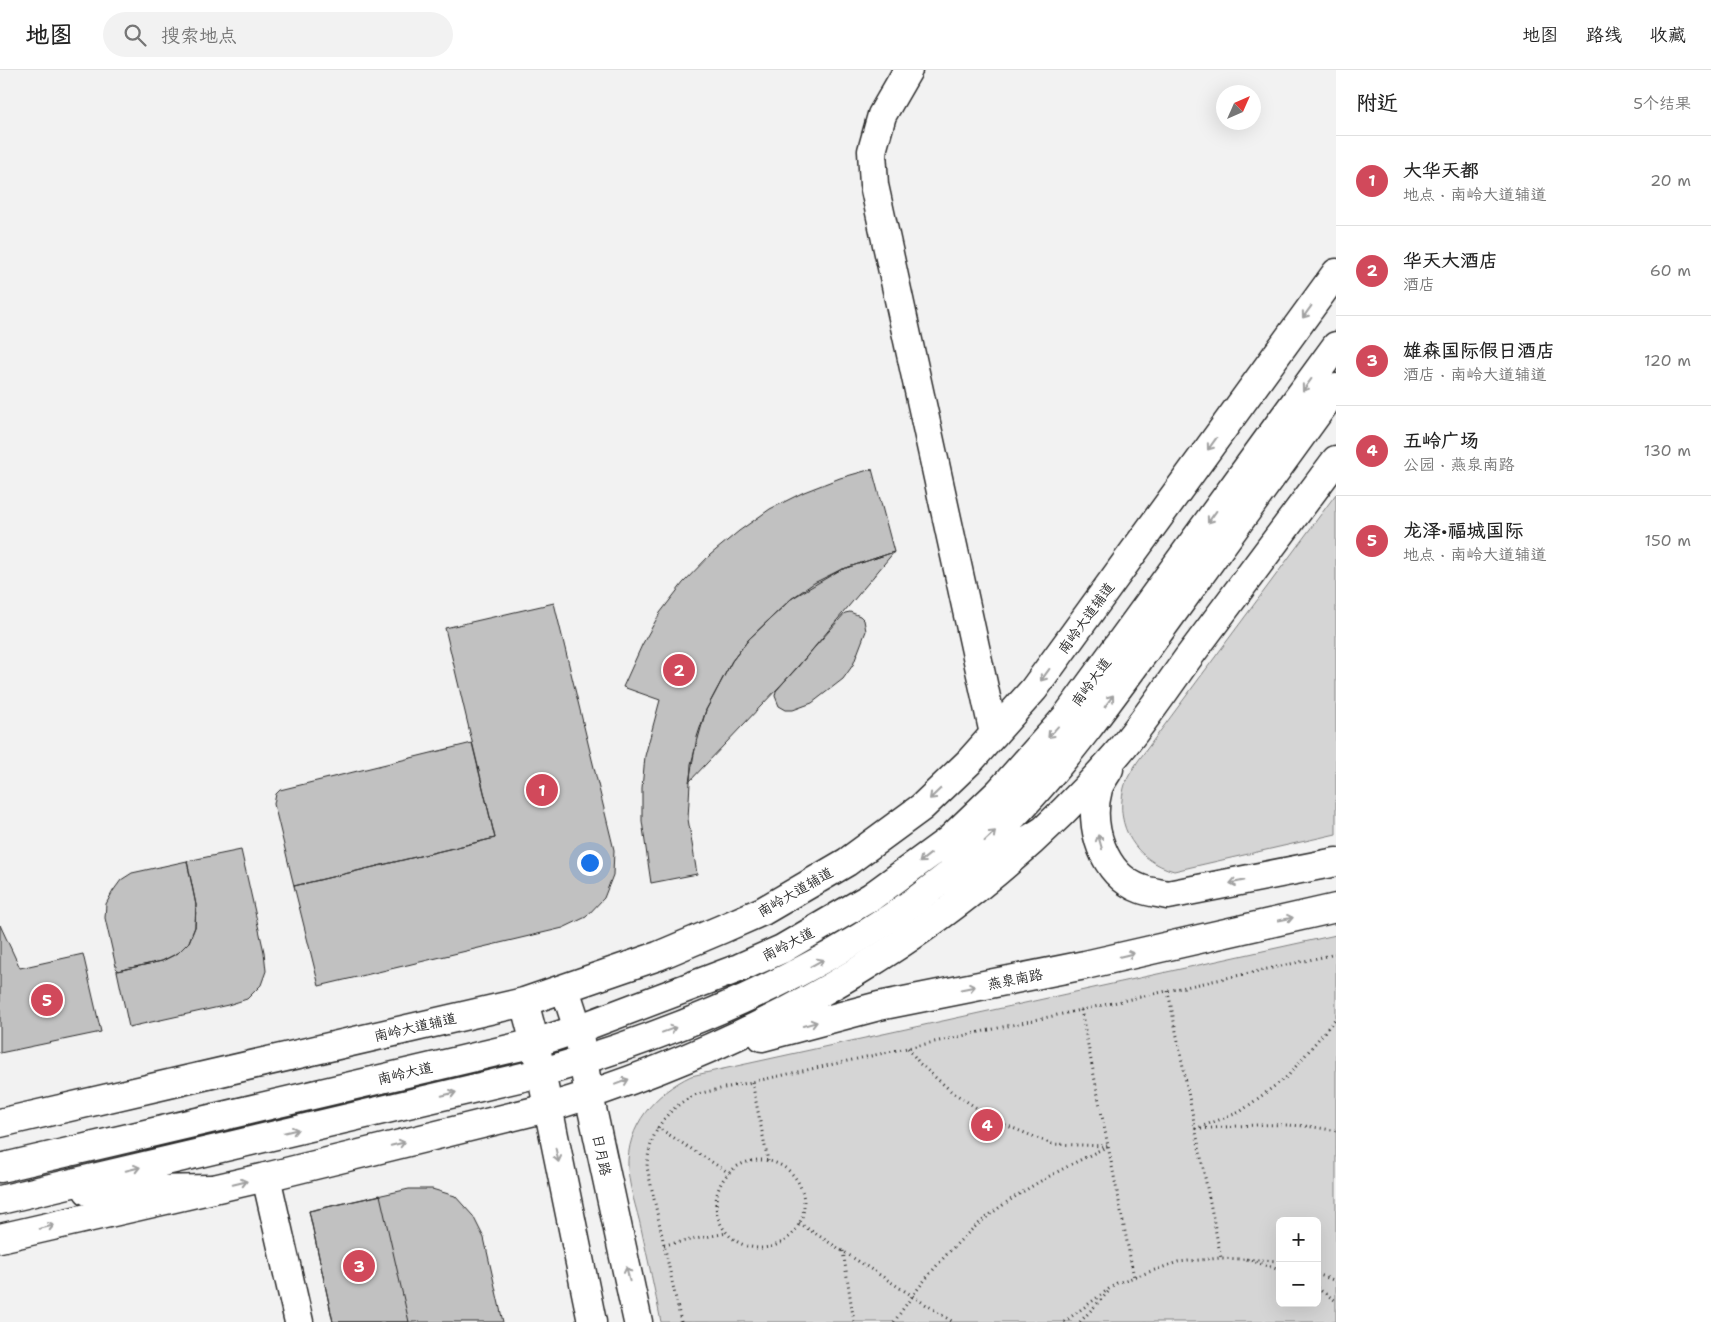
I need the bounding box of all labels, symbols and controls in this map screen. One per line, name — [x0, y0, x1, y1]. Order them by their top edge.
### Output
search box — [103, 12, 453, 57]
text: 地图 — [25, 19, 73, 51]
icon: search — [121, 21, 149, 49]
text: 搜索地点 — [161, 23, 237, 48]
text: 地图 — [1522, 23, 1558, 47]
text: 路线 — [1586, 23, 1622, 47]
text: 收藏 — [1650, 23, 1686, 47]
north arrow — [1216, 85, 1261, 130]
text: 附近 — [1356, 89, 1398, 117]
text: 5个结果 — [1633, 93, 1691, 114]
text: 大华天都 — [1403, 158, 1479, 183]
text: 1 — [1368, 170, 1376, 191]
text: 20 m — [1650, 170, 1691, 191]
text: 地点 · 南岭大道辅道 — [1403, 184, 1546, 205]
text: 华天大酒店 — [1403, 248, 1498, 273]
text: 2 — [1366, 260, 1378, 281]
text: 60 m — [1650, 260, 1691, 281]
text: 酒店 — [1403, 274, 1435, 295]
one-way arrow — [1302, 305, 1313, 318]
text: 雄森国际假日酒店 — [1403, 338, 1555, 363]
text: 3 — [1366, 350, 1378, 371]
text: 120 m — [1644, 350, 1691, 371]
text: 酒店 · 南岭大道辅道 — [1403, 364, 1546, 385]
one-way arrow — [1302, 378, 1312, 392]
text: 五岭广场 — [1403, 428, 1479, 453]
one-way arrow — [1207, 437, 1217, 451]
text: 4 — [1366, 440, 1378, 461]
text: 130 m — [1644, 440, 1691, 461]
text: 公园 · 燕泉南路 — [1403, 454, 1514, 475]
one-way arrow — [1207, 510, 1217, 524]
text: 龙泽·福城国际 — [1403, 518, 1524, 543]
text: 5 — [1367, 530, 1377, 551]
text: 150 m — [1644, 530, 1691, 551]
text: 地点 · 南岭大道辅道 — [1403, 544, 1546, 565]
street label: 南岭大道辅道 — [1054, 579, 1118, 657]
pin: 2 — [663, 651, 695, 689]
street label: 南岭大道 — [1067, 654, 1115, 710]
one-way arrow — [1040, 668, 1050, 682]
one-way arrow — [1103, 695, 1114, 708]
one-way arrow — [1047, 725, 1059, 738]
pin: 1 — [526, 771, 558, 809]
one-way arrow — [929, 788, 942, 800]
one-way arrow — [984, 831, 997, 842]
one-way arrow — [1095, 834, 1104, 850]
your location — [577, 850, 603, 876]
one-way arrow — [918, 853, 932, 863]
street label: 南岭大道辅道 — [754, 863, 836, 921]
one-way arrow — [1229, 877, 1245, 887]
one-way arrow — [1277, 914, 1293, 923]
street label: 南岭大道 — [759, 923, 817, 965]
one-way arrow — [1119, 950, 1135, 959]
one-way arrow — [809, 957, 824, 967]
street label: 燕泉南路 — [986, 965, 1044, 993]
pin: 5 — [31, 981, 63, 1019]
one-way arrow — [960, 983, 976, 992]
street label: 南岭大道辅道 — [372, 1009, 458, 1045]
one-way arrow — [801, 1019, 817, 1028]
one-way arrow — [661, 1025, 676, 1034]
street label: 南岭大道 — [376, 1058, 434, 1088]
one-way arrow — [614, 1077, 629, 1086]
one-way arrow — [441, 1089, 457, 1098]
pin: 4 — [971, 1106, 1003, 1144]
one-way arrow — [282, 1126, 298, 1135]
street label: 日月路 — [589, 1133, 615, 1177]
one-way arrow — [389, 1139, 405, 1148]
one-way arrow — [553, 1147, 562, 1163]
one-way arrow — [124, 1164, 140, 1173]
one-way arrow — [231, 1178, 247, 1187]
map controls — [1276, 1217, 1321, 1307]
button: + — [1276, 1217, 1321, 1262]
one-way arrow — [39, 1222, 55, 1231]
pin: 3 — [343, 1247, 375, 1285]
button: − — [1276, 1262, 1321, 1307]
one-way arrow — [623, 1267, 632, 1283]

